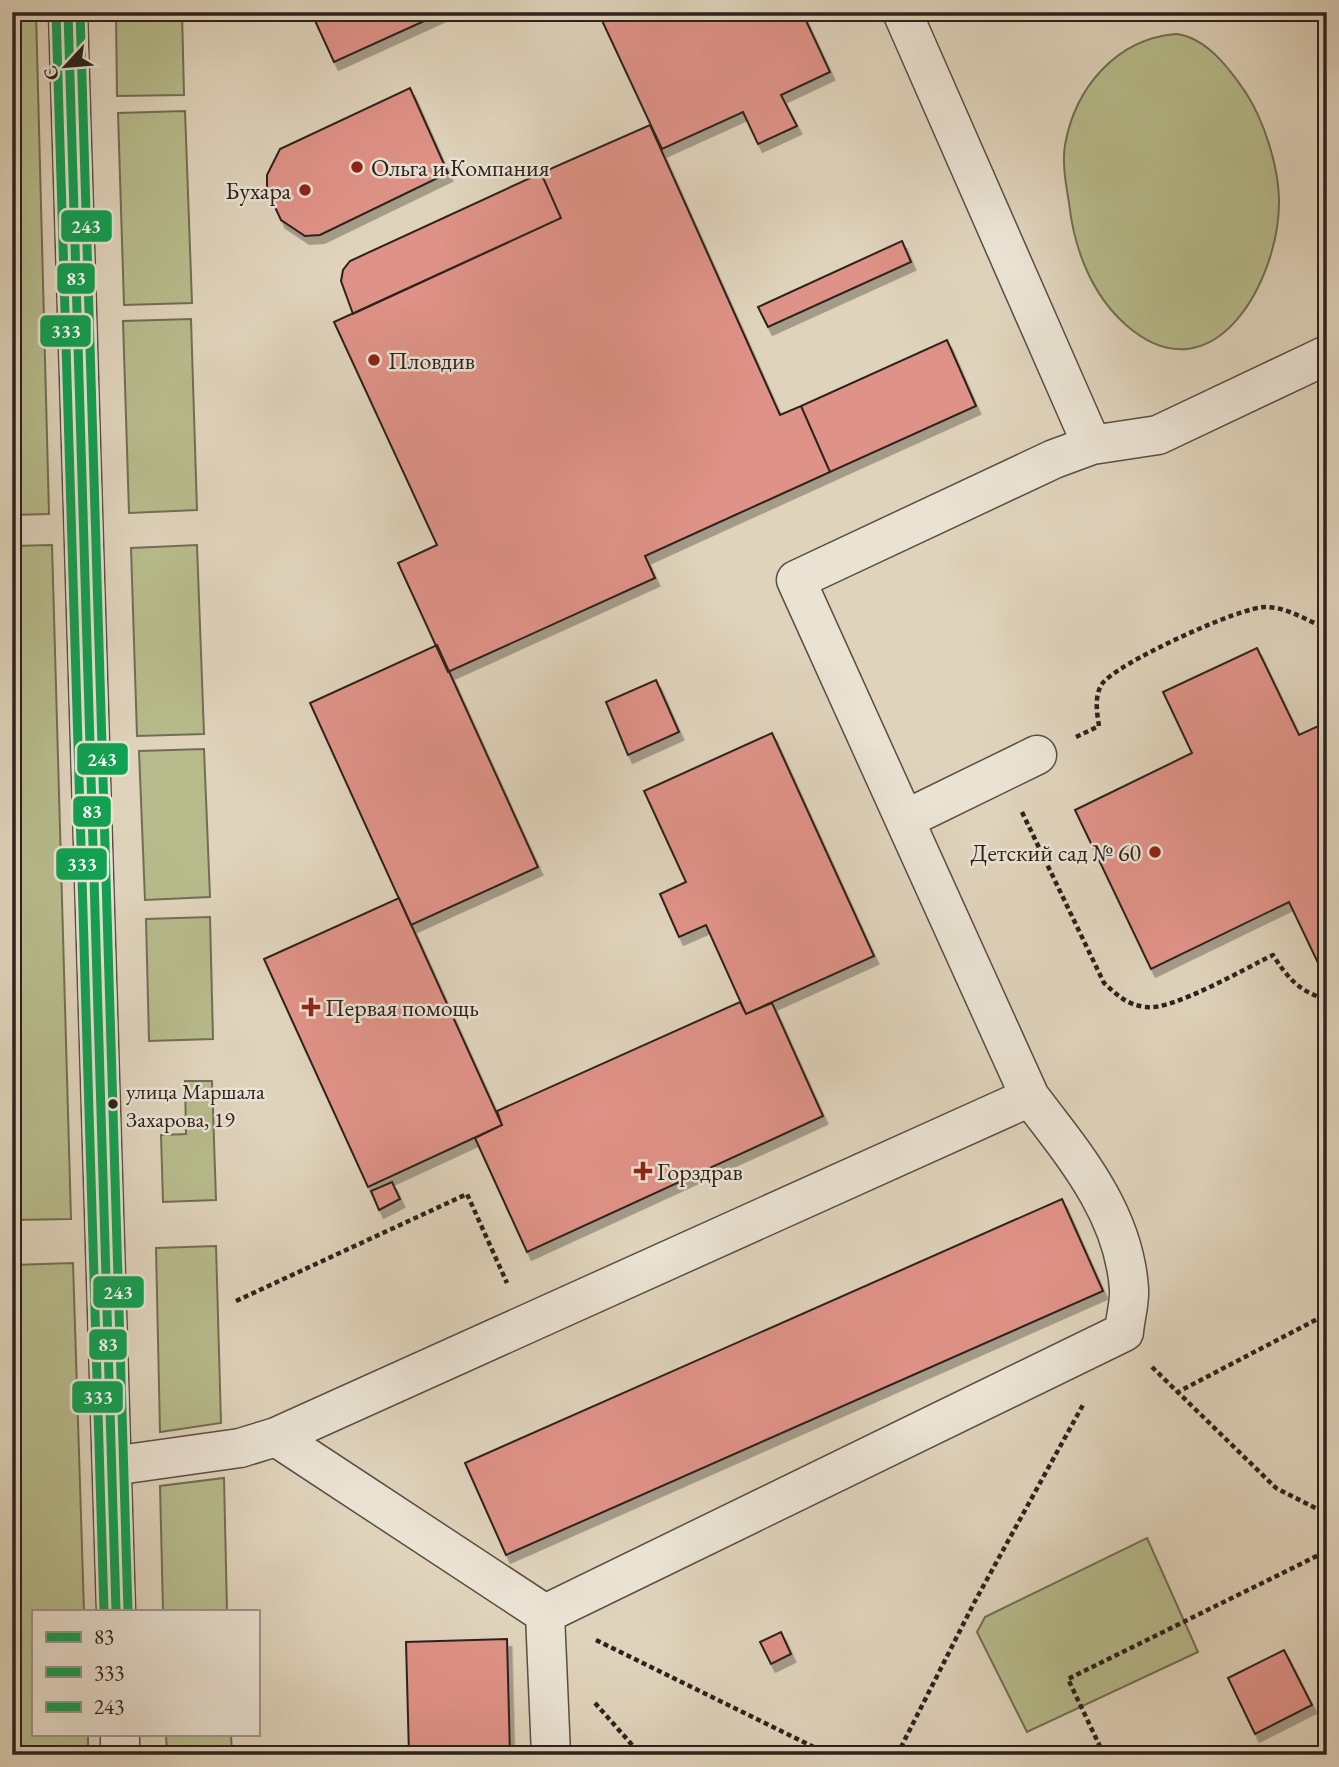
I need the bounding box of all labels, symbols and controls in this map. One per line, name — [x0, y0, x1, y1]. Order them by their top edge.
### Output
north arrow — [32, 32, 102, 102]
text: С — [37, 62, 65, 85]
place label: Ольга и Компания — [371, 152, 550, 183]
marker: Ольга и Компания — [349, 159, 365, 175]
place label: Бухара — [225, 175, 291, 206]
marker: Бухара — [297, 182, 313, 198]
line badge: 243 — [60, 209, 113, 243]
text: 243 — [71, 214, 101, 239]
line badge: 83 — [56, 262, 96, 295]
text: 83 — [66, 266, 86, 291]
line badge: 333 — [39, 314, 92, 348]
text: 333 — [51, 319, 81, 344]
place label: Пловдив — [388, 345, 475, 376]
marker: Пловдив — [366, 352, 382, 368]
line badge: 243 — [76, 742, 129, 776]
text: 243 — [87, 747, 117, 772]
line badge: 83 — [72, 795, 112, 828]
text: 83 — [82, 799, 102, 824]
place label: Детский сад № 60 — [971, 837, 1141, 868]
marker: Детский сад № 60 — [1147, 844, 1163, 860]
line badge: 333 — [55, 847, 108, 881]
text: 333 — [67, 852, 97, 877]
place label: Первая помощь — [325, 992, 479, 1023]
marker: Первая помощь — [303, 999, 319, 1015]
place label: улица Маршала Захарова, 19 — [126, 1077, 265, 1134]
marker: улица Маршала Захарова, 19 — [106, 1097, 120, 1111]
place label: Горздрав — [657, 1156, 743, 1187]
marker: Горздрав — [635, 1163, 651, 1179]
line badge: 243 — [92, 1275, 145, 1309]
text: 243 — [103, 1280, 133, 1305]
line badge: 83 — [88, 1328, 128, 1361]
text: 83 — [98, 1332, 118, 1357]
line badge: 333 — [71, 1380, 124, 1414]
text: 333 — [83, 1385, 113, 1410]
legend — [32, 1610, 259, 1736]
text: 83 — [94, 1623, 114, 1650]
text: 333 — [94, 1659, 124, 1686]
text: 243 — [94, 1693, 124, 1720]

